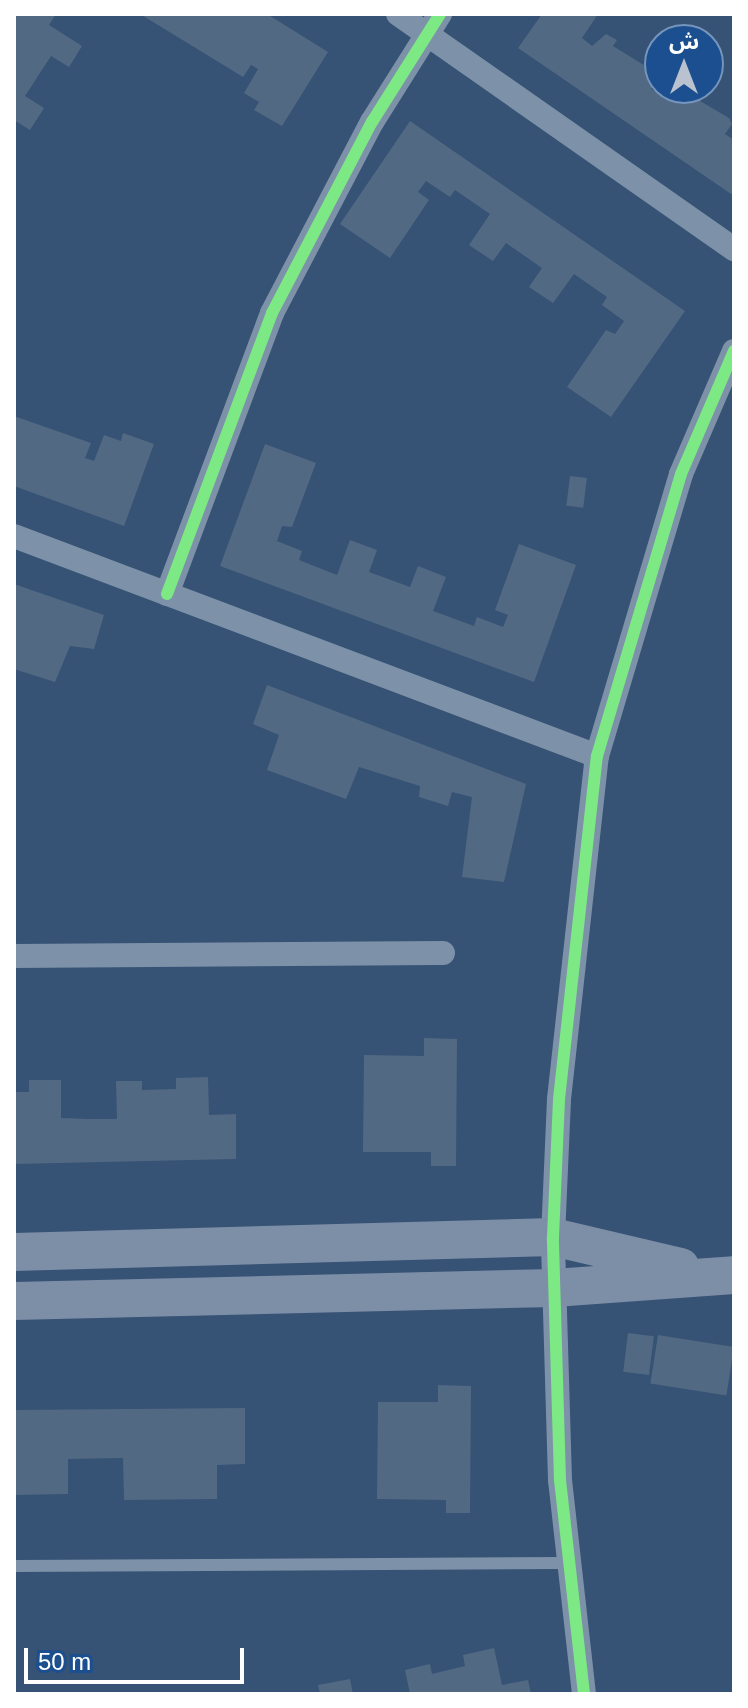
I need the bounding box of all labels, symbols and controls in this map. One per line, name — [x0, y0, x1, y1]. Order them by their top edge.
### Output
north arrow — [644, 24, 724, 104]
text: ش — [669, 29, 699, 54]
scale bar — [28, 1632, 248, 1682]
text: 50 m — [38, 1648, 91, 1675]

